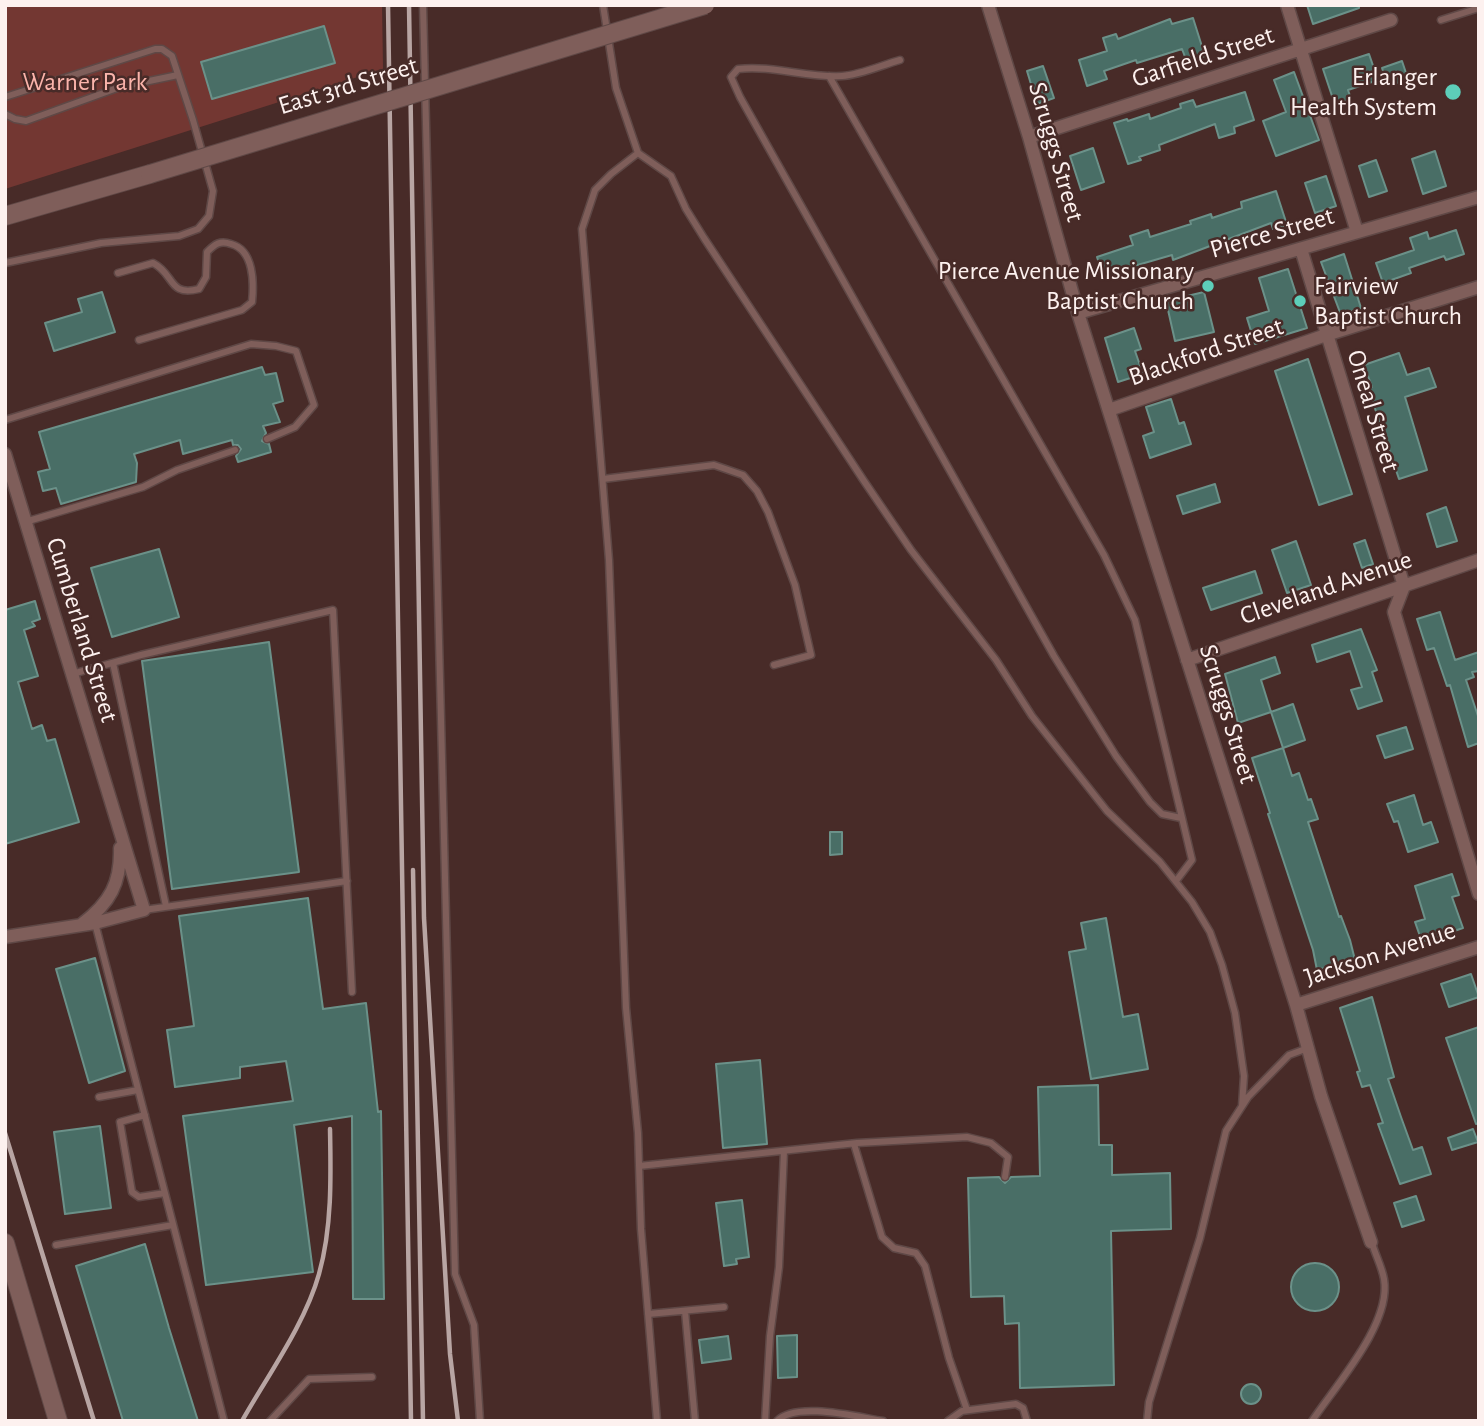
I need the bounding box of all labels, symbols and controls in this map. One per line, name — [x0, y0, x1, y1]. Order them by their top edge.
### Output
street label: Garfield Street — [1128, 19, 1278, 95]
street label: East 3rd Street — [274, 50, 422, 122]
place label: Erlanger Health System — [1290, 61, 1437, 122]
park label: Warner Park — [23, 66, 147, 98]
street label: Scruggs Street — [1021, 79, 1091, 225]
marker: Erlanger Health System — [1443, 82, 1463, 102]
street label: Pierce Street — [1206, 200, 1338, 266]
place label: Pierce Avenue Missionary Baptist Church — [938, 255, 1194, 316]
place label: Fairview Baptist Church — [1314, 270, 1462, 332]
marker: Pierce Avenue Missionary Baptist Church — [1200, 278, 1216, 294]
marker: Fairview Baptist Church — [1292, 293, 1308, 309]
street label: Blackford Street — [1125, 311, 1287, 393]
street label: Oneal Street — [1340, 346, 1406, 476]
street label: Cumberland Street — [39, 534, 125, 726]
street label: Cleveland Avenue — [1236, 544, 1416, 632]
street label: Scruggs Street — [1192, 641, 1264, 787]
street label: Jackson Avenue — [1301, 915, 1459, 993]

